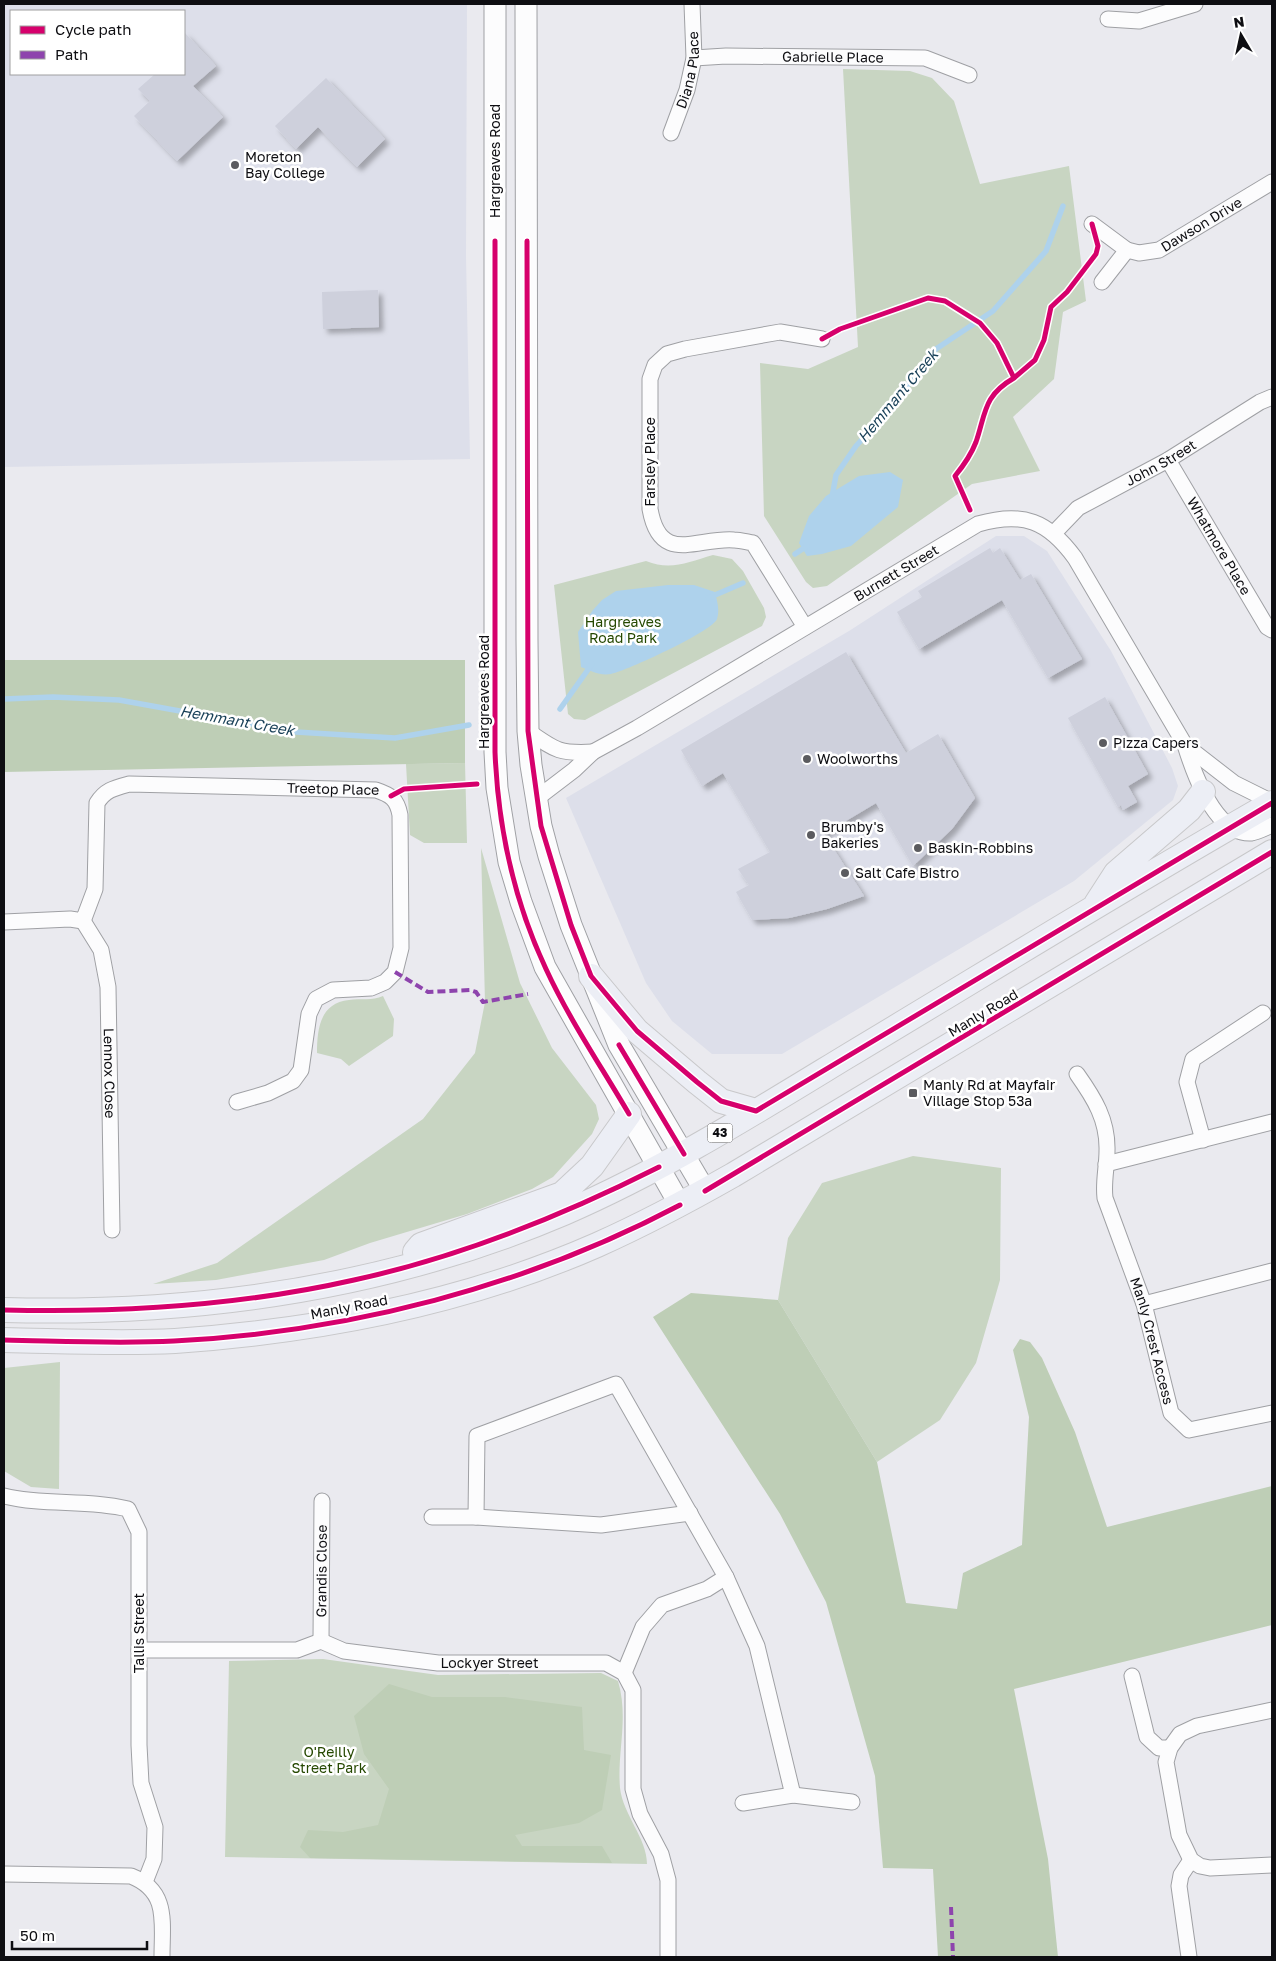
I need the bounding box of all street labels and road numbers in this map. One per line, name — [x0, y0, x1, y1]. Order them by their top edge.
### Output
street label: Diana Place — [672, 31, 702, 111]
street label: Gabrielle Place — [782, 48, 884, 66]
street label: Hargreaves Road — [486, 104, 503, 218]
street label: Dawson Drive — [1157, 193, 1245, 255]
street label: Farsley Place — [641, 417, 658, 507]
street label: John Street — [1122, 436, 1199, 489]
street label: Whatmore Place — [1184, 494, 1255, 598]
street label: Burnett Street — [850, 541, 941, 605]
street label: Hargreaves Road — [475, 635, 492, 749]
street label: Treetop Place — [287, 779, 380, 798]
street label: Manly Road — [945, 985, 1021, 1040]
street label: Lennox Close — [101, 1028, 119, 1119]
road number: 43 — [708, 1124, 732, 1142]
street label: Manly Crest Access — [1127, 1275, 1178, 1406]
street label: Manly Road — [309, 1291, 389, 1322]
street label: Grandis Close — [312, 1524, 330, 1618]
street label: Tallis Street — [130, 1593, 147, 1673]
street label: Lockyer Street — [440, 1654, 539, 1671]

